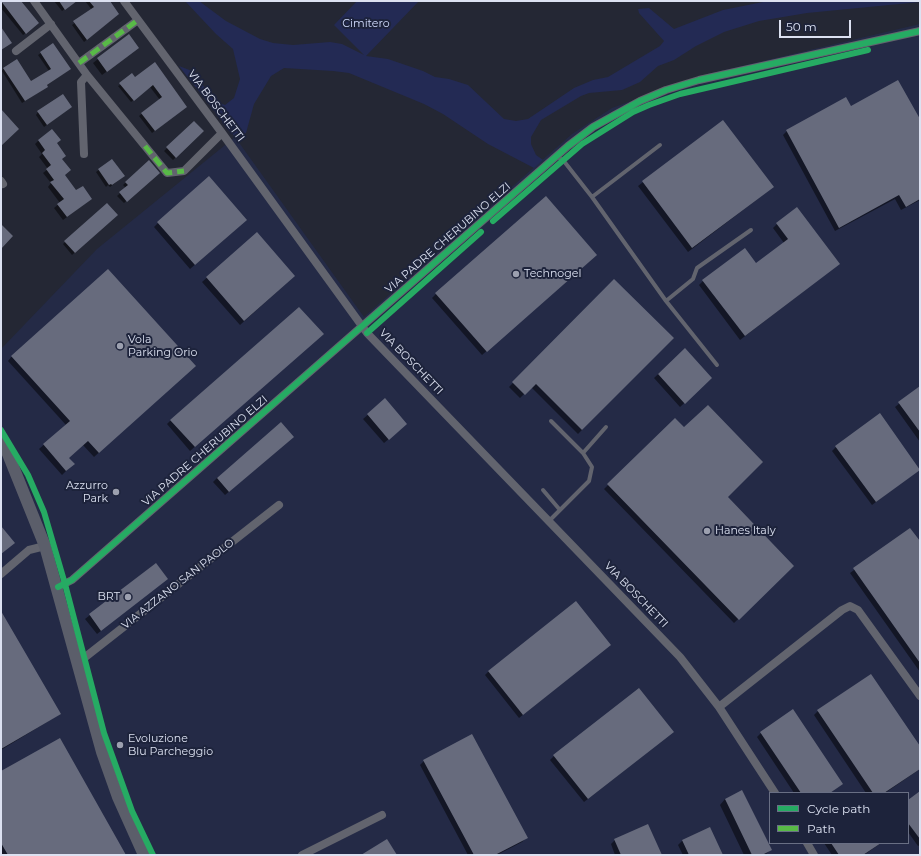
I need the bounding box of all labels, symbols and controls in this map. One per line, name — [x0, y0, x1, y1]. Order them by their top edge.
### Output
scale bar — [781, 12, 853, 38]
park label: Cimitero — [342, 17, 390, 31]
text: 50 m — [786, 19, 817, 34]
street label: VIA BOSCHETTI — [185, 68, 247, 144]
street label: VIA PADRE CHERUBINO ELZI — [383, 180, 513, 296]
place label: Technogel — [524, 267, 581, 281]
marker: Technogel — [511, 269, 521, 279]
street label: VIA BOSCHETTI — [376, 326, 446, 398]
place label: Vola Parking Orio — [128, 333, 197, 359]
marker: Vola Parking Orio — [115, 341, 125, 351]
street label: VIA PADRE CHERUBINO ELZI — [140, 393, 270, 509]
place label: Azzurro Park — [66, 479, 108, 505]
marker: Azzurro Park — [111, 487, 121, 497]
place label: Hanes Italy — [715, 524, 776, 538]
marker: Hanes Italy — [702, 526, 712, 536]
street label: VIA AZZANO SAN PAOLO — [119, 536, 237, 632]
street label: VIA BOSCHETTI — [601, 559, 671, 631]
place label: BRT — [98, 590, 120, 604]
marker: BRT — [123, 592, 133, 602]
place label: Evoluzione Blu Parcheggio — [128, 732, 213, 758]
marker: Evoluzione Blu Parcheggio — [115, 740, 125, 750]
legend — [769, 792, 909, 844]
text: Cycle path — [807, 801, 870, 816]
text: Path — [807, 821, 836, 836]

